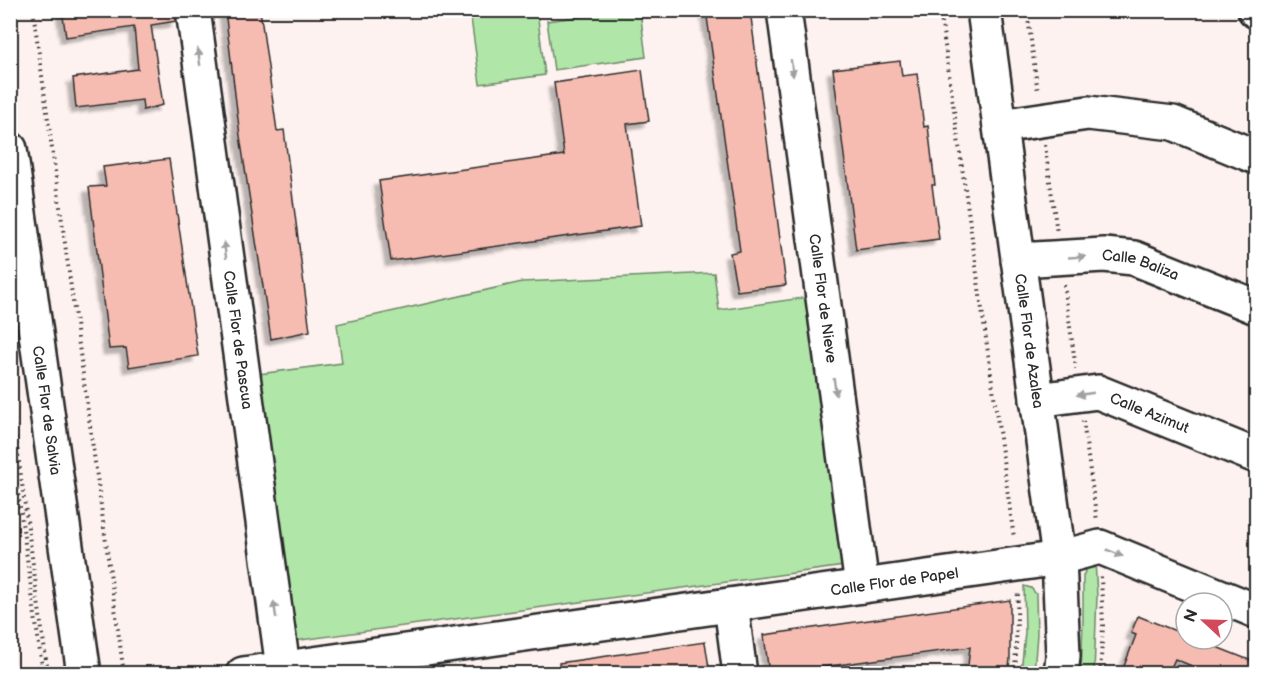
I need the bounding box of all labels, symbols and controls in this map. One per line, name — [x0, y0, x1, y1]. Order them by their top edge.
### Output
one-way arrow — [194, 48, 204, 67]
one-way arrow — [788, 59, 797, 78]
street label: Calle Flor de Nieve — [804, 233, 841, 364]
one-way arrow — [221, 241, 230, 260]
street label: Calle Baliza — [1101, 246, 1182, 285]
one-way arrow — [1067, 252, 1086, 261]
street label: Calle Flor de Pascua — [219, 269, 257, 411]
street label: Calle Flor de Azalea — [1010, 272, 1047, 410]
street label: Calle Flor de Salvia — [28, 345, 65, 476]
one-way arrow — [830, 377, 840, 396]
one-way arrow — [1075, 389, 1094, 399]
street label: Calle Azimut — [1107, 389, 1192, 438]
one-way arrow — [1106, 549, 1124, 558]
street label: Calle Flor de Papel — [829, 564, 960, 600]
north arrow — [1174, 591, 1234, 651]
one-way arrow — [270, 600, 279, 619]
text: N — [1180, 607, 1203, 625]

